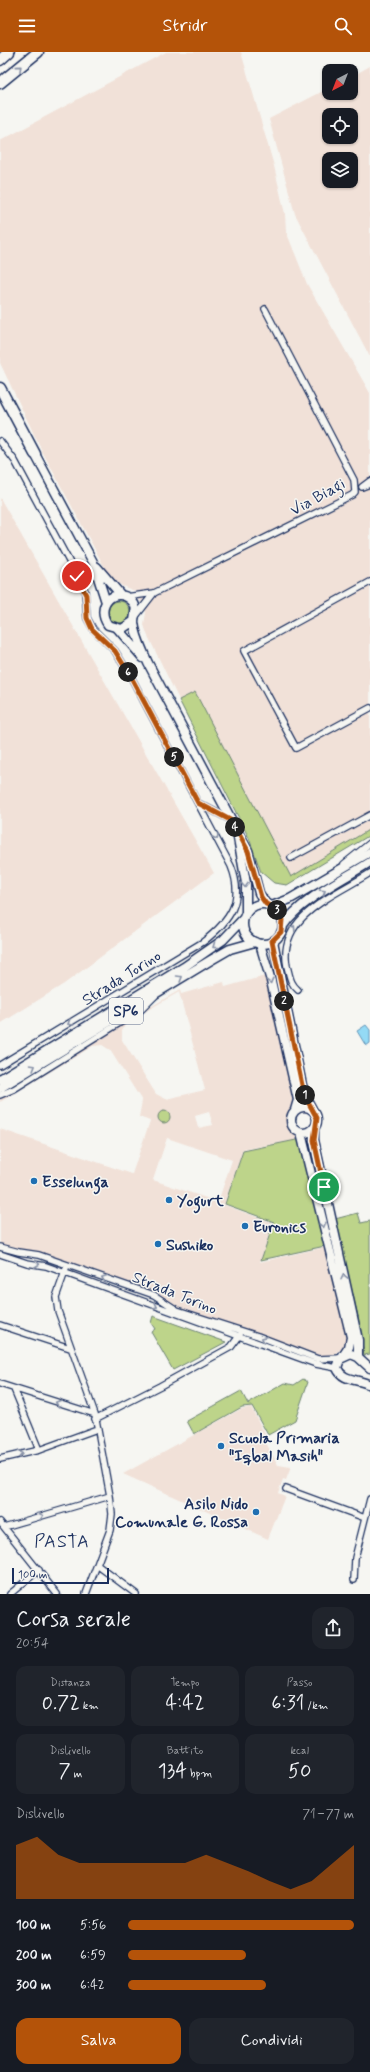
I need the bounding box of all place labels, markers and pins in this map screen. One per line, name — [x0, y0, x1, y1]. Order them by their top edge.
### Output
pin — [60, 559, 94, 593]
pin: 6 — [118, 662, 138, 682]
pin: 5 — [164, 747, 184, 767]
pin: 4 — [225, 817, 245, 837]
pin: 3 — [267, 900, 287, 920]
pin: 2 — [274, 991, 294, 1011]
pin: 1 — [295, 1085, 315, 1105]
pin — [307, 1170, 341, 1204]
place label: Esselunga — [42, 1172, 109, 1195]
marker: Esselunga — [29, 1176, 39, 1186]
place label: Yogurt — [177, 1191, 224, 1214]
marker: Yogurt — [164, 1195, 174, 1205]
place label: Euronics — [253, 1217, 307, 1238]
marker: Euronics — [240, 1221, 250, 1231]
place label: Sushiko — [166, 1235, 214, 1256]
marker: Sushiko — [153, 1239, 163, 1249]
place label: Scuola Primaria "Iqbal Masih" — [229, 1428, 340, 1467]
marker: Scuola Primaria "Iqbal Masih" — [216, 1441, 226, 1451]
place label: Asilo Nido Comunale G. Rossa — [115, 1494, 248, 1533]
marker: Asilo Nido Comunale G. Rossa — [251, 1507, 261, 1517]

